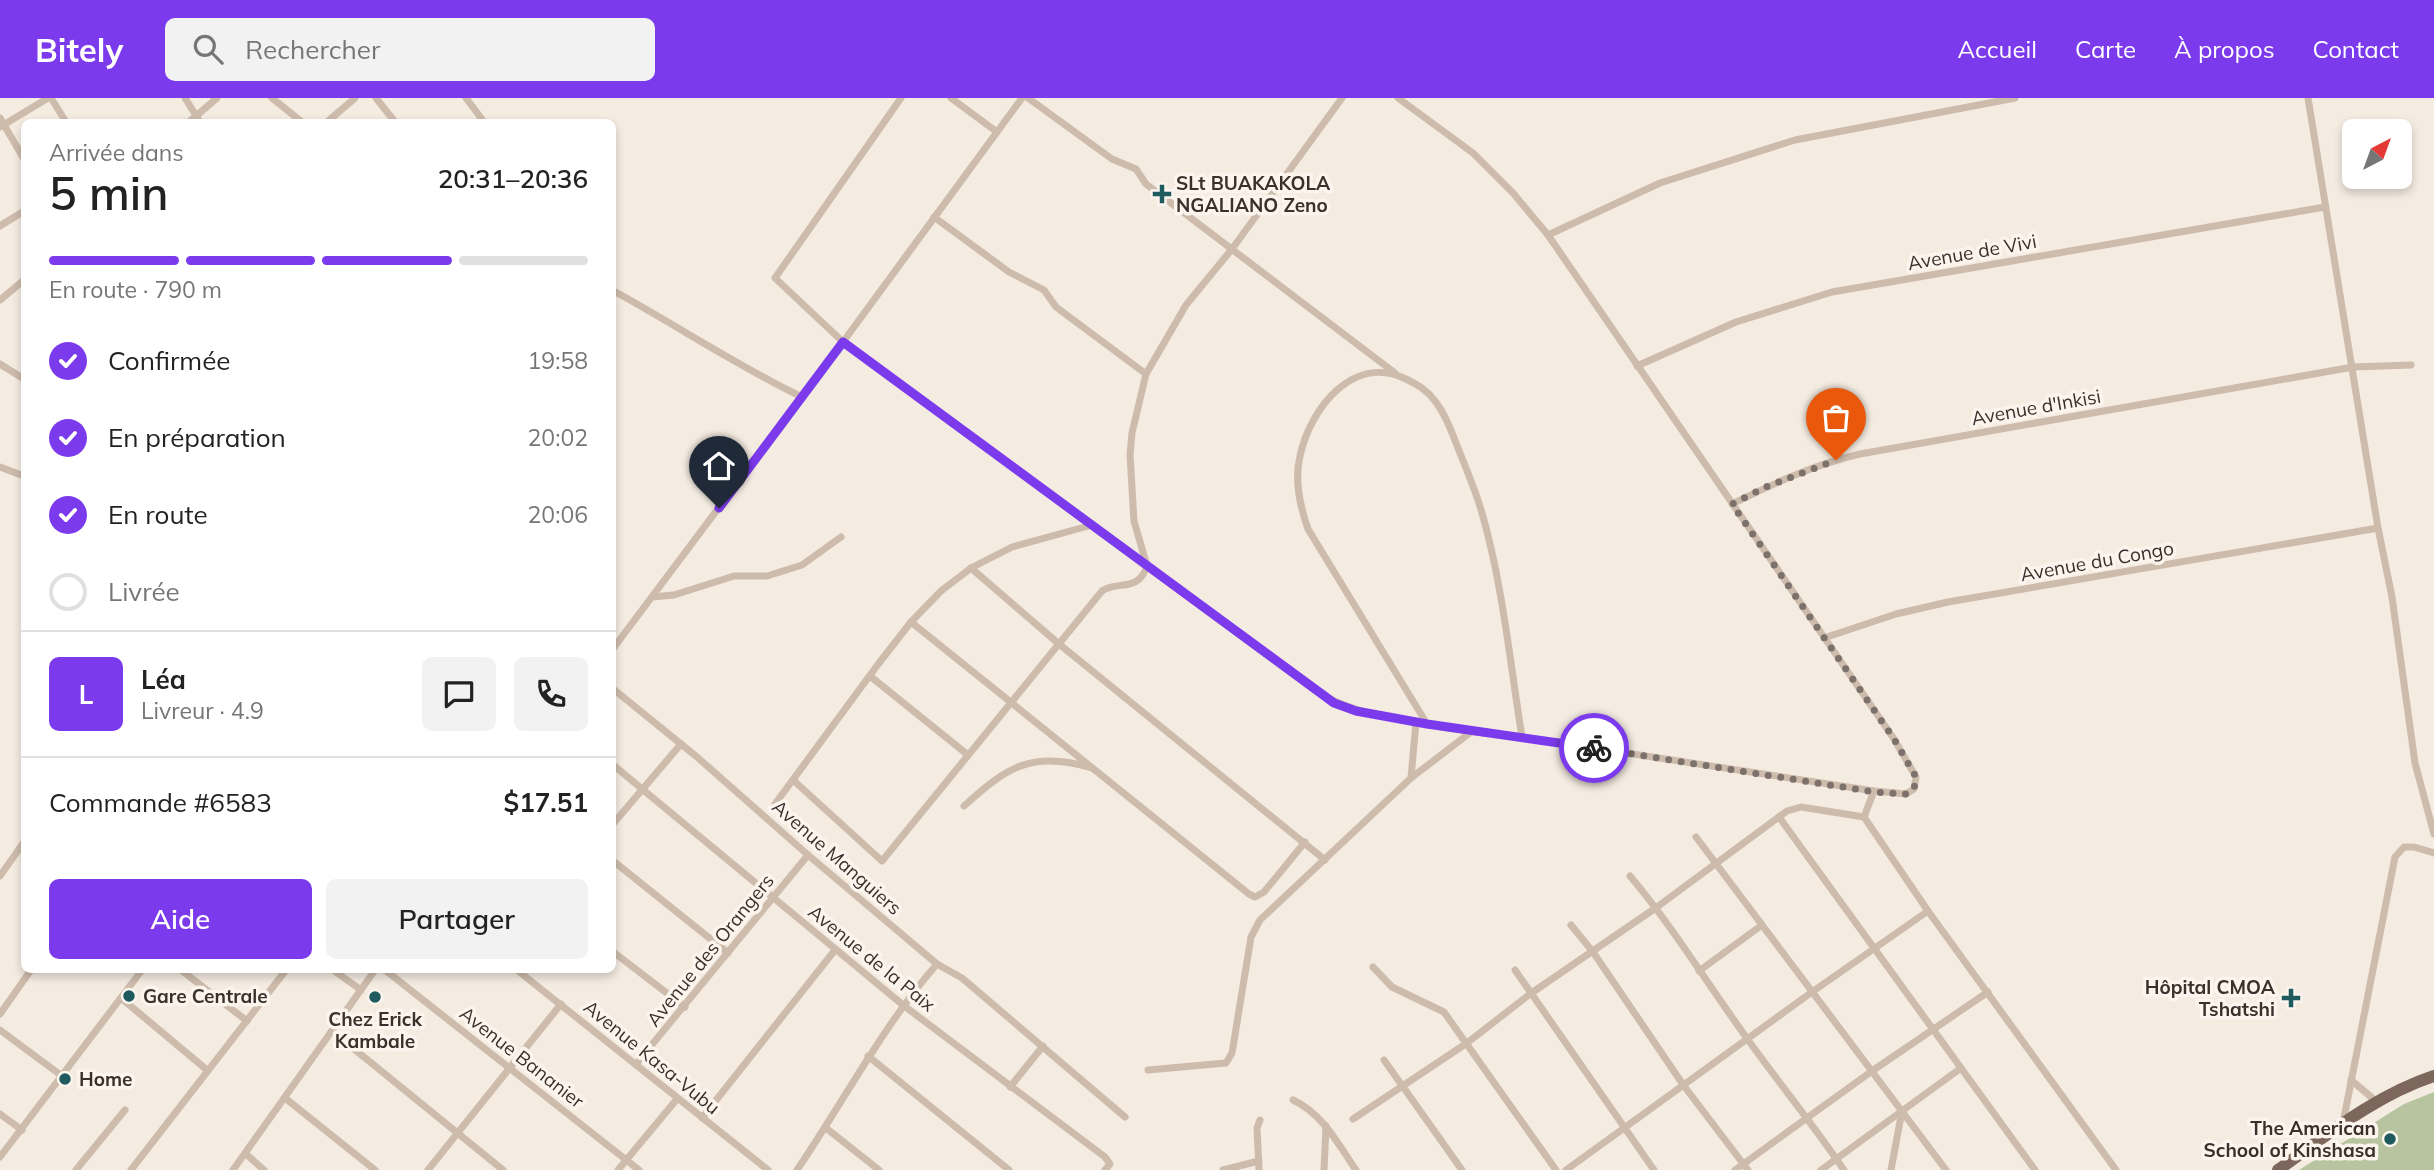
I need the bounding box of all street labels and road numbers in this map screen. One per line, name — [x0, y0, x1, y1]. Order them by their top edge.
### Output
street label: Avenue de Vivi — [1906, 229, 2038, 275]
street label: Avenue d'Inkisi — [1969, 384, 2103, 430]
street label: Avenue du Congo — [2019, 536, 2175, 586]
street label: Avenue Manguiers — [767, 794, 907, 920]
street label: Avenue des Orangers — [641, 869, 779, 1031]
street label: Avenue de la Paix — [804, 899, 940, 1017]
street label: Avenue Kasa-Vubu — [579, 995, 725, 1119]
street label: Avenue Bananier — [455, 1001, 589, 1113]

